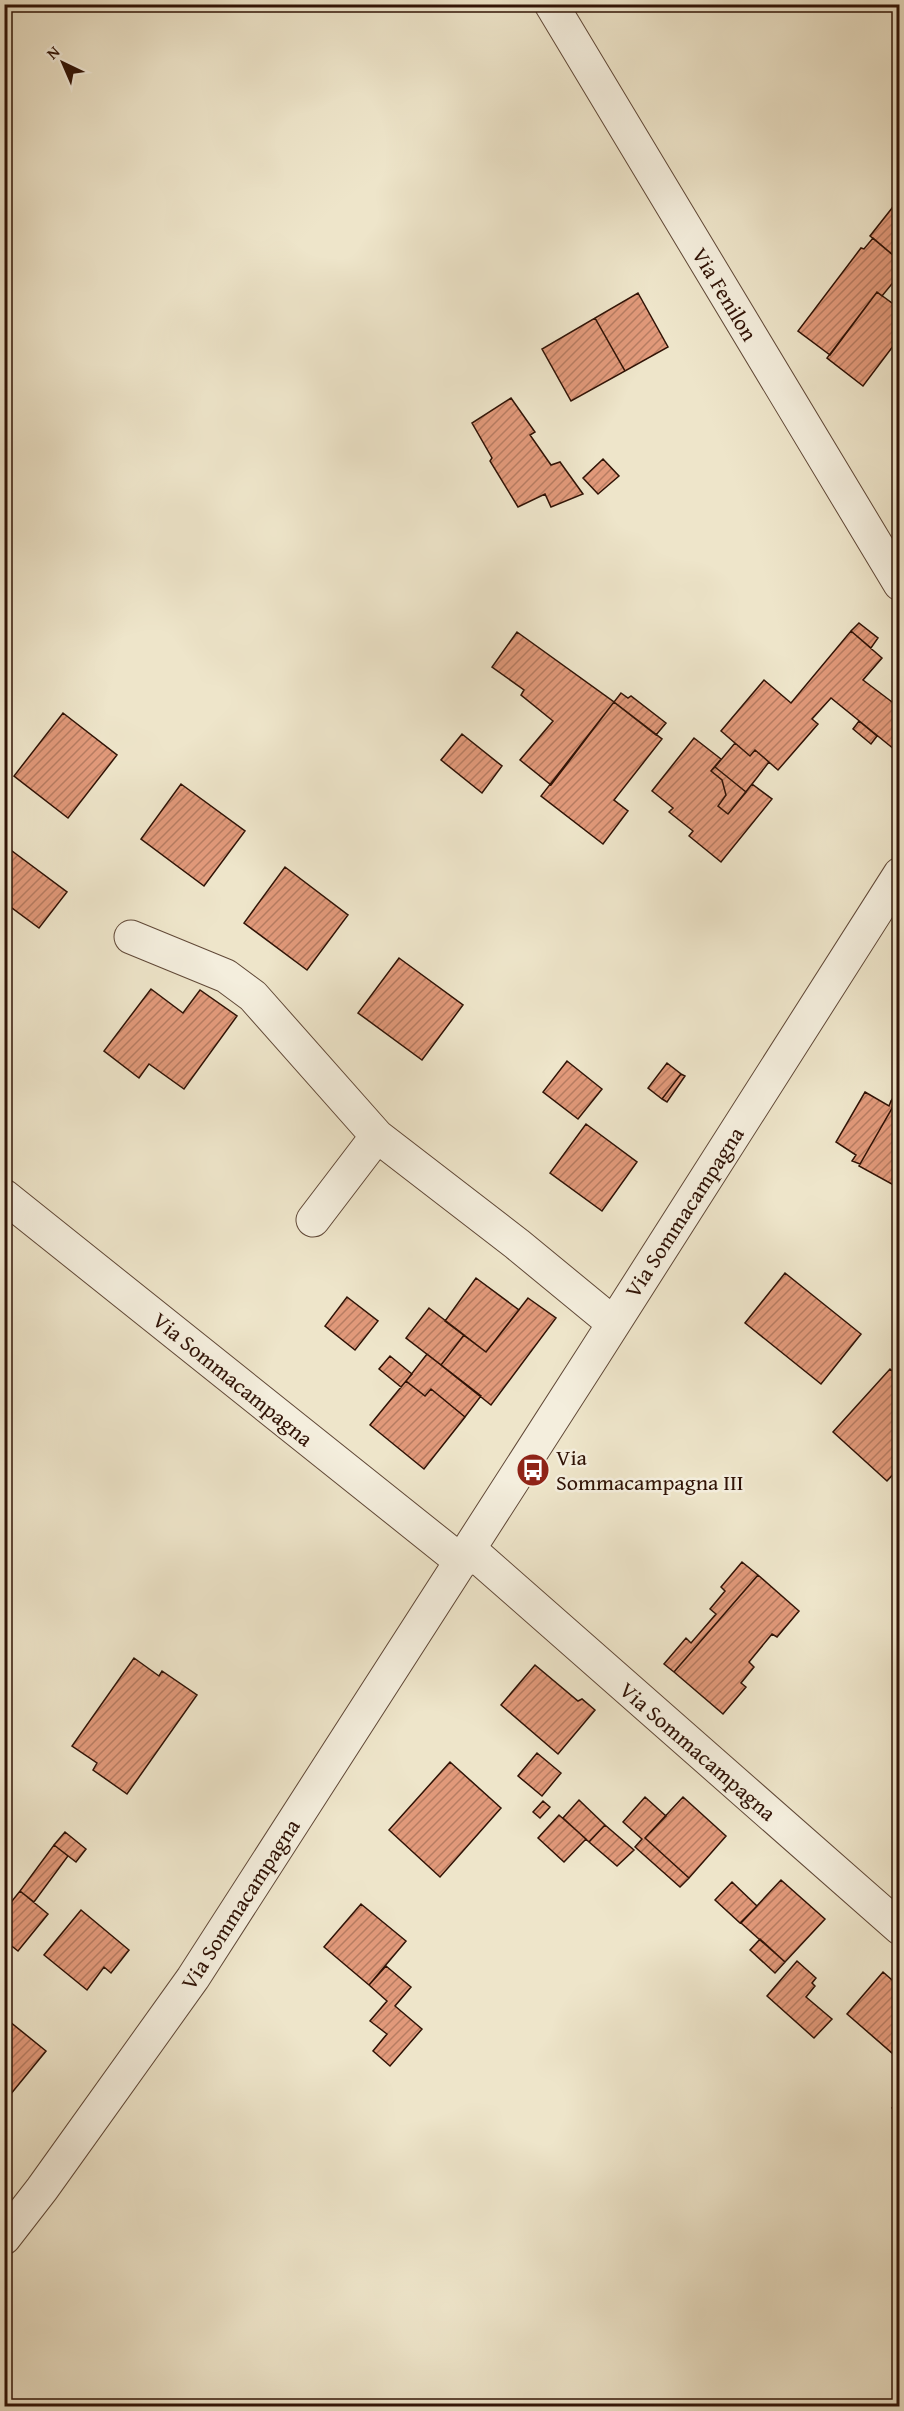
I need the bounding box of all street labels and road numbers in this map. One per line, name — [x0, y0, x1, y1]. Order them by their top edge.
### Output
street label: Via Fenilon — [684, 241, 766, 347]
street label: Via Sommacampagna — [617, 1120, 752, 1304]
street label: Via Sommacampagna — [146, 1304, 321, 1454]
street label: Via Sommacampagna — [613, 1674, 784, 1828]
street label: Via Sommacampagna — [173, 1812, 308, 1996]

